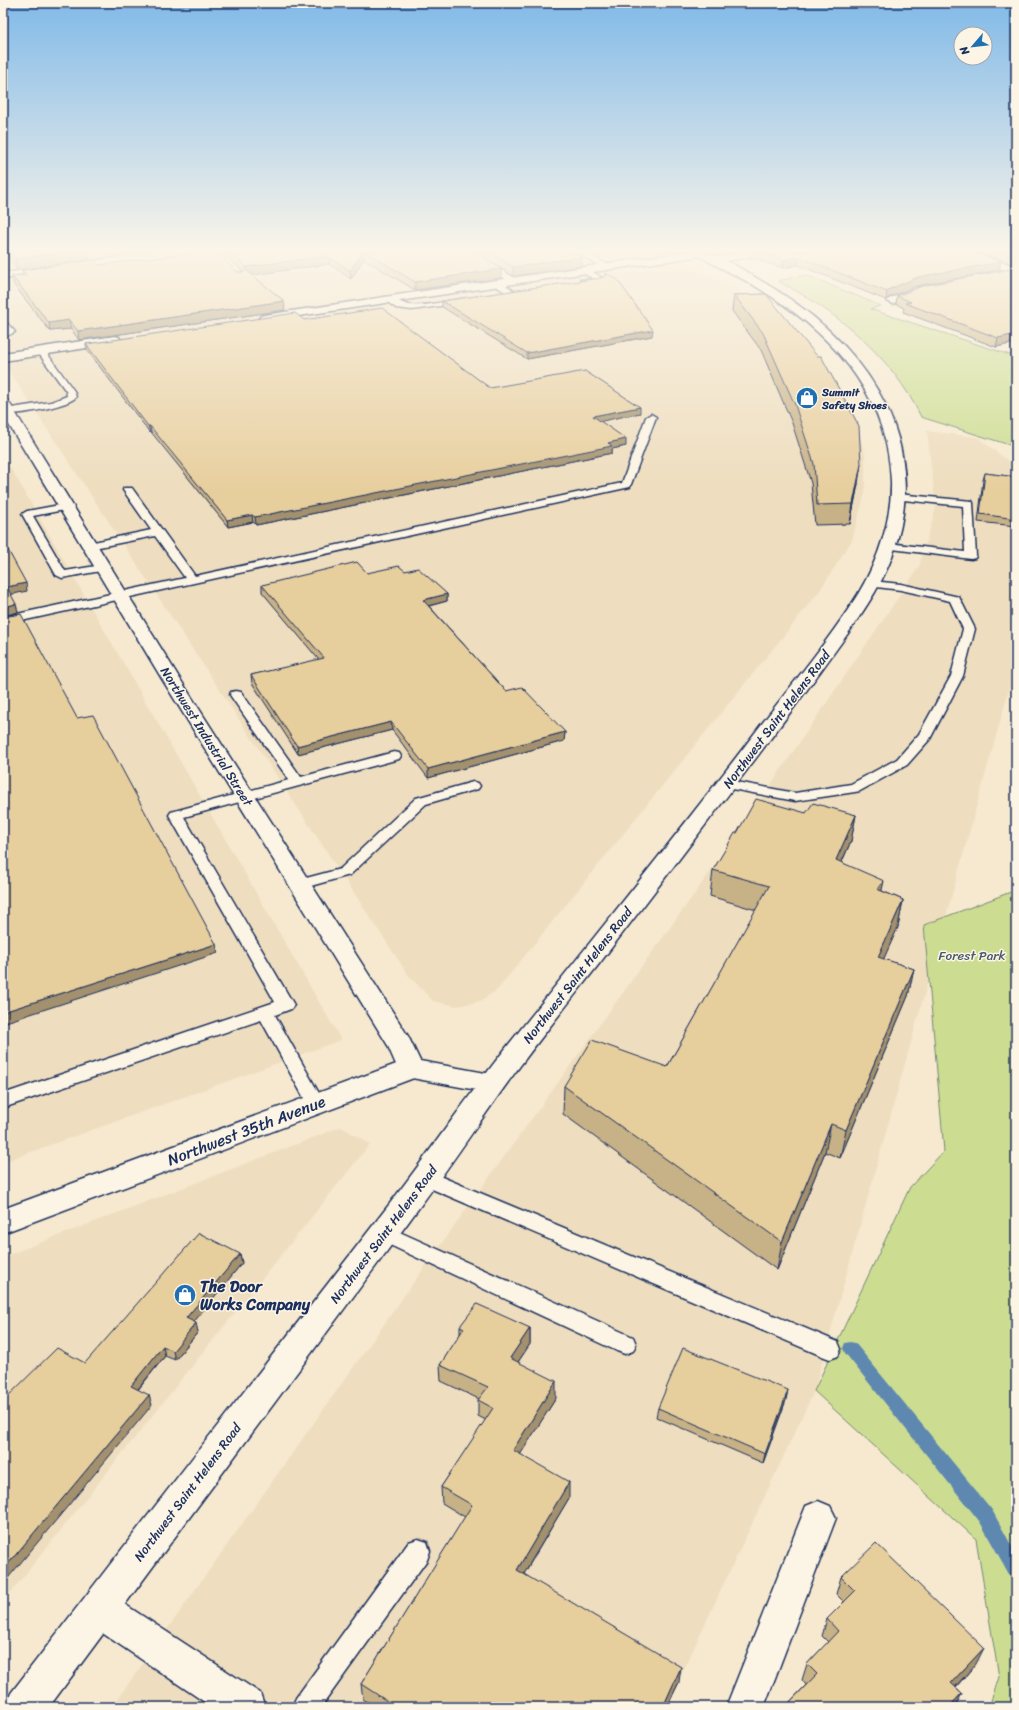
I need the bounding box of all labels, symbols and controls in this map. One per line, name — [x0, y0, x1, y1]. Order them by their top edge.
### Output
north arrow — [953, 26, 993, 66]
text: N — [954, 42, 975, 59]
place label: Summit Safety Shoes — [821, 383, 888, 415]
shop icon: Summit Safety Shoes — [794, 385, 820, 411]
street label: Northwest Saint Helens Road — [717, 644, 837, 793]
street label: Northwest Industrial Street — [154, 662, 259, 811]
street label: Northwest Saint Helens Road — [517, 901, 639, 1049]
park label: Forest Park — [939, 944, 1006, 967]
street label: Northwest 35th Avenue — [163, 1087, 330, 1174]
street label: Northwest Saint Helens Road — [324, 1159, 444, 1308]
place label: The Door Works Company — [200, 1272, 311, 1319]
shop icon: The Door Works Company — [172, 1282, 198, 1308]
street label: Northwest Saint Helens Road — [128, 1417, 248, 1566]

